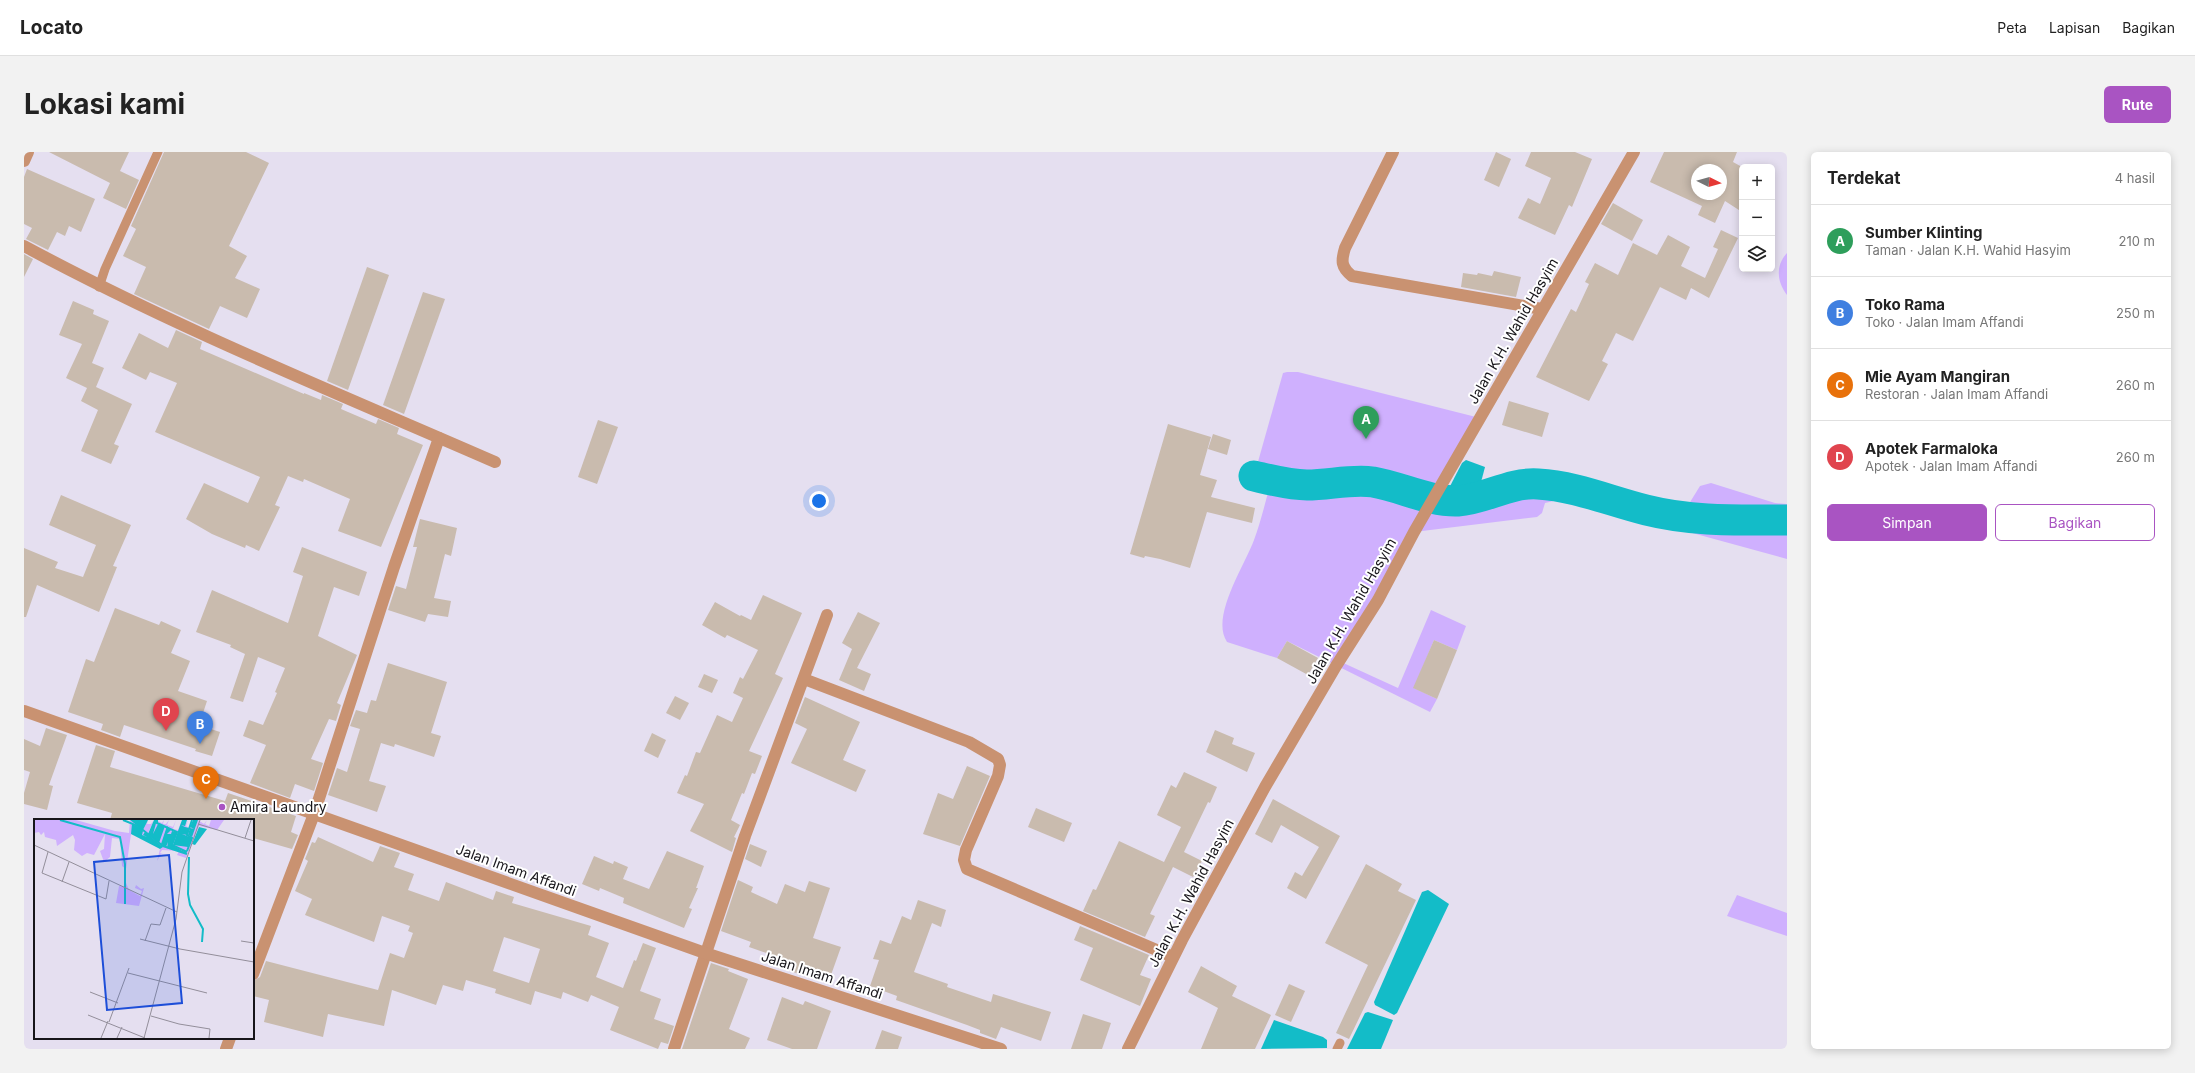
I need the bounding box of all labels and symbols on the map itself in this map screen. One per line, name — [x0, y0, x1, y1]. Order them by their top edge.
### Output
north arrow — [1691, 164, 1727, 200]
street label: Jalan K.H. Wahid Hasyim — [1464, 255, 1561, 407]
pin: A — [1353, 406, 1379, 439]
your location — [809, 491, 829, 511]
street label: Jalan K.H. Wahid Hasyim — [1302, 535, 1399, 687]
pin: D — [153, 698, 179, 731]
pin: B — [187, 711, 213, 744]
pin: C — [193, 766, 219, 799]
place label: Amira Laundry — [230, 798, 327, 815]
marker: Amira Laundry — [217, 802, 227, 812]
street label: Jalan K.H. Wahid Hasyim — [1144, 816, 1237, 970]
inset map — [34, 819, 254, 1039]
street label: Jalan Imam Affandi — [454, 840, 579, 899]
street label: Jalan Imam Affandi — [759, 947, 885, 1002]

